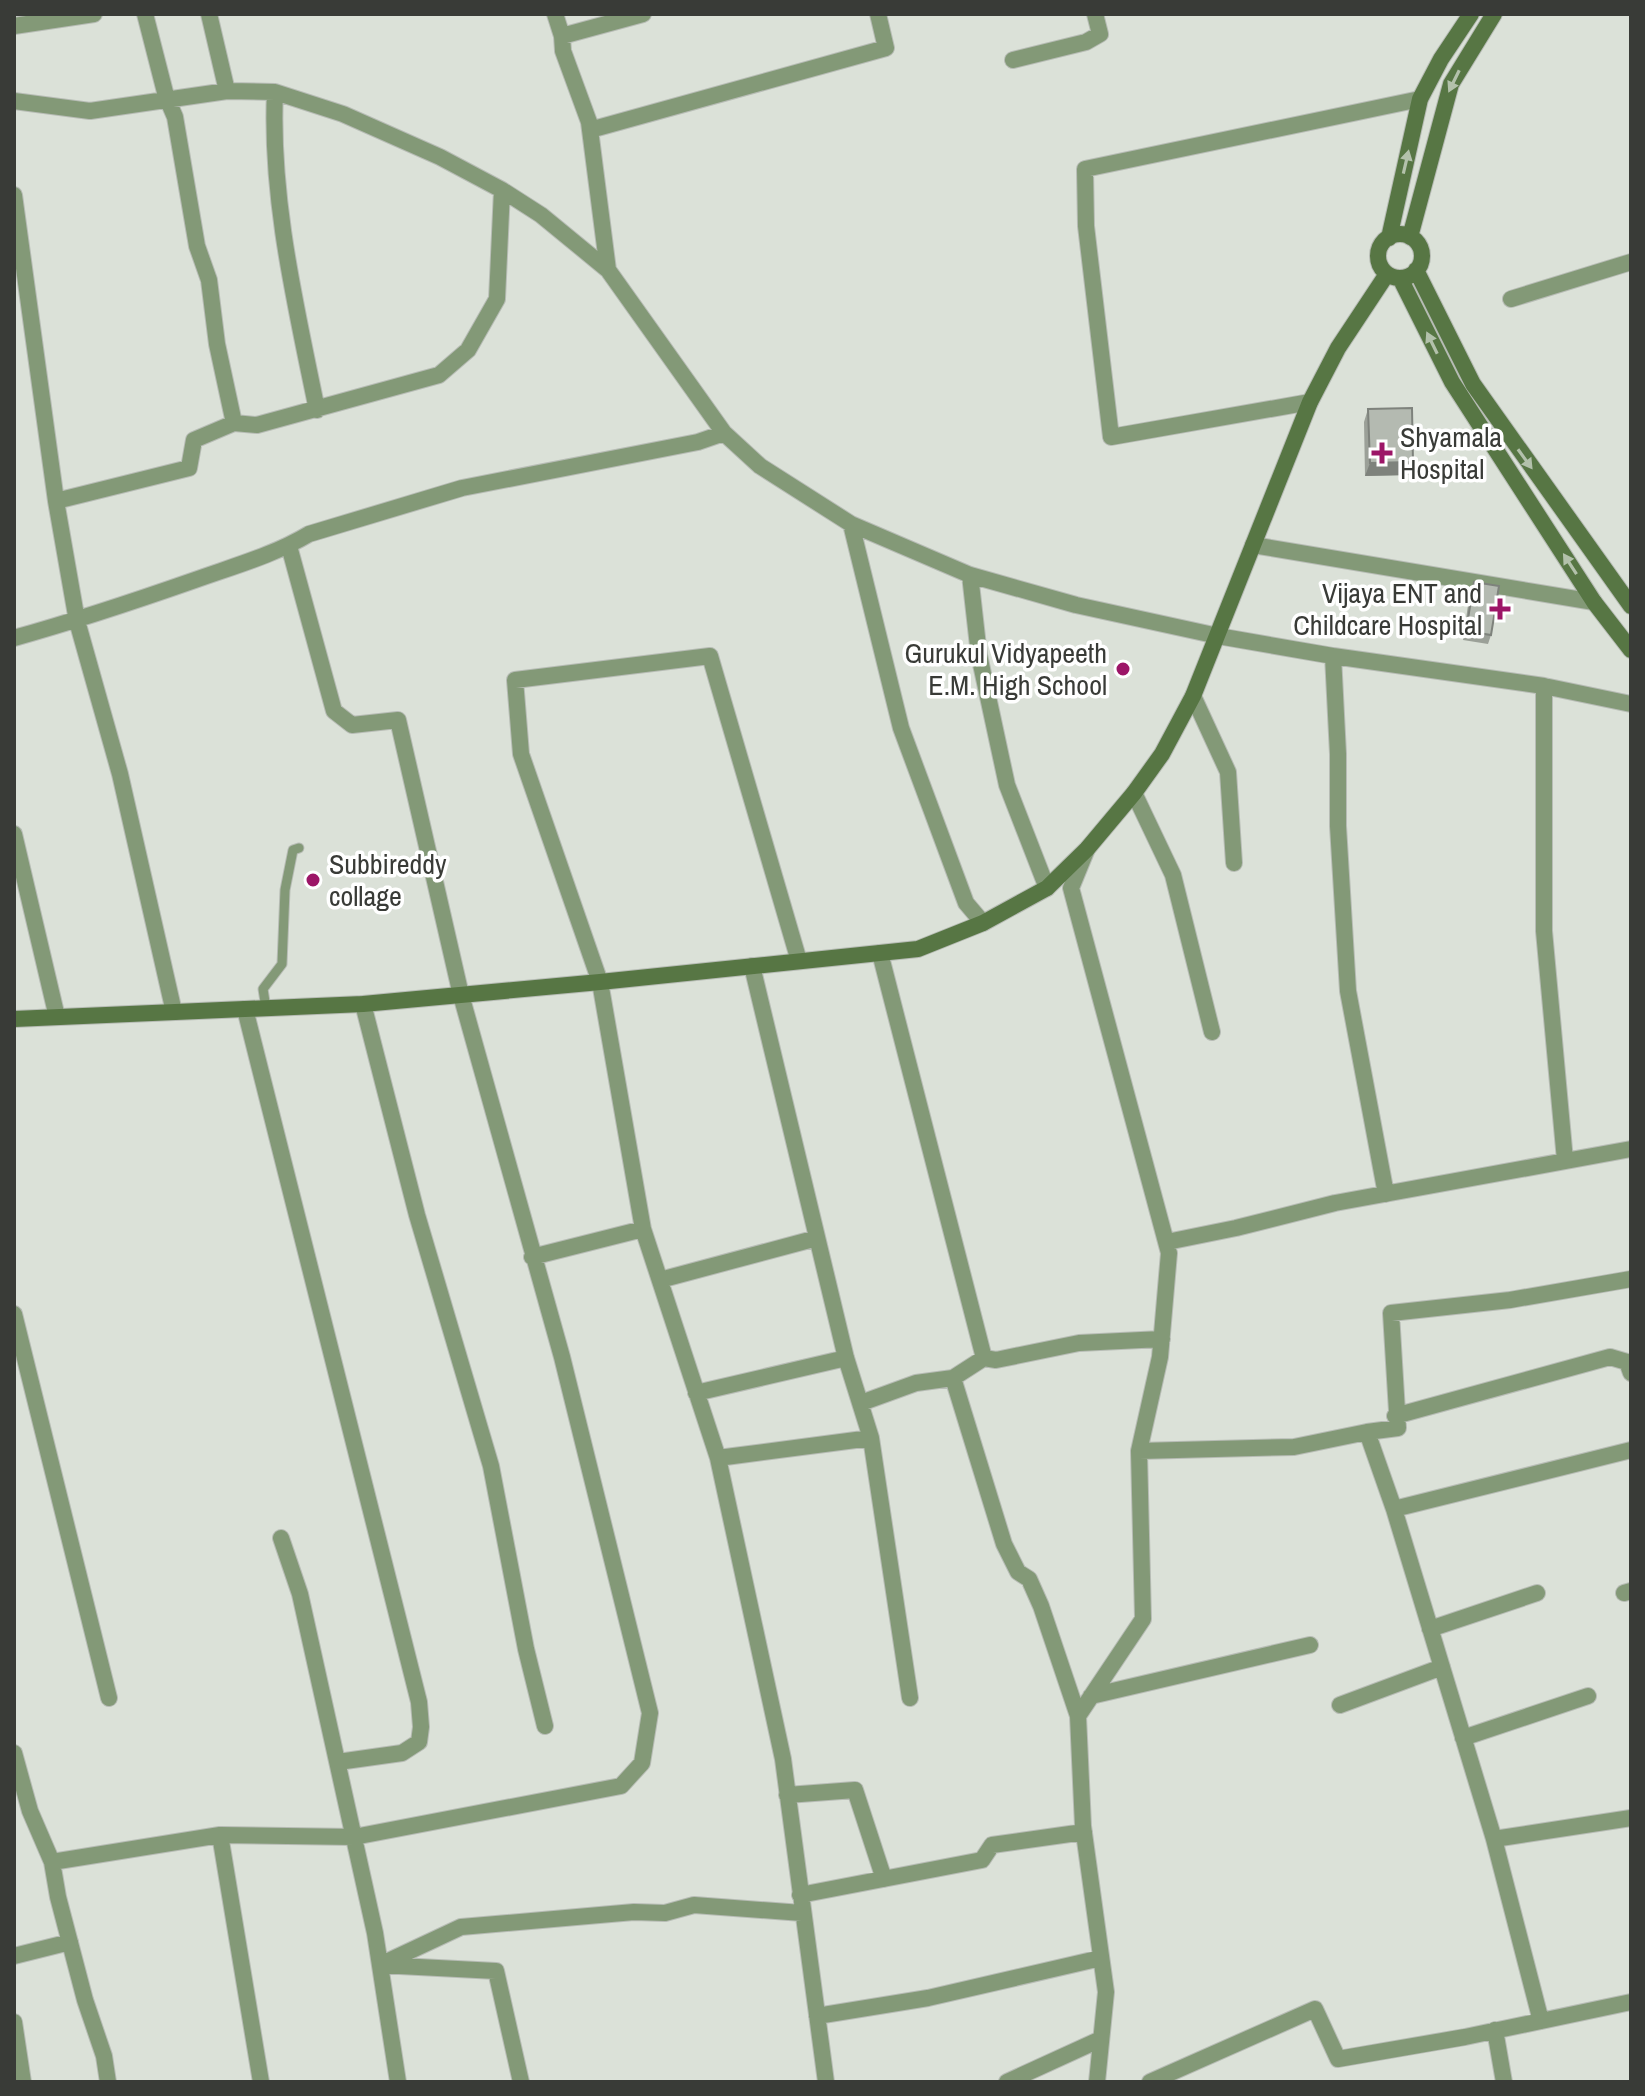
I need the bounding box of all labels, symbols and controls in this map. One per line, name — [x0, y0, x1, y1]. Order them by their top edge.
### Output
one-way arrow — [1447, 69, 1461, 92]
one-way arrow — [1400, 149, 1413, 174]
one-way arrow — [1426, 331, 1439, 354]
place label: Shyamala Hospital — [1400, 418, 1502, 488]
marker: Shyamala Hospital — [1371, 442, 1393, 464]
one-way arrow — [1517, 448, 1532, 469]
one-way arrow — [1562, 553, 1577, 574]
place label: Vijaya ENT and Childcare Hospital — [1293, 574, 1482, 644]
marker: Vijaya ENT and Childcare Hospital — [1489, 598, 1511, 620]
place label: Gurukul Vidyapeeth E.M. High School — [904, 634, 1107, 704]
marker: Gurukul Vidyapeeth E.M. High School — [1114, 660, 1132, 678]
place label: Subbireddy collage — [329, 845, 447, 915]
marker: Subbireddy collage — [304, 871, 322, 889]

